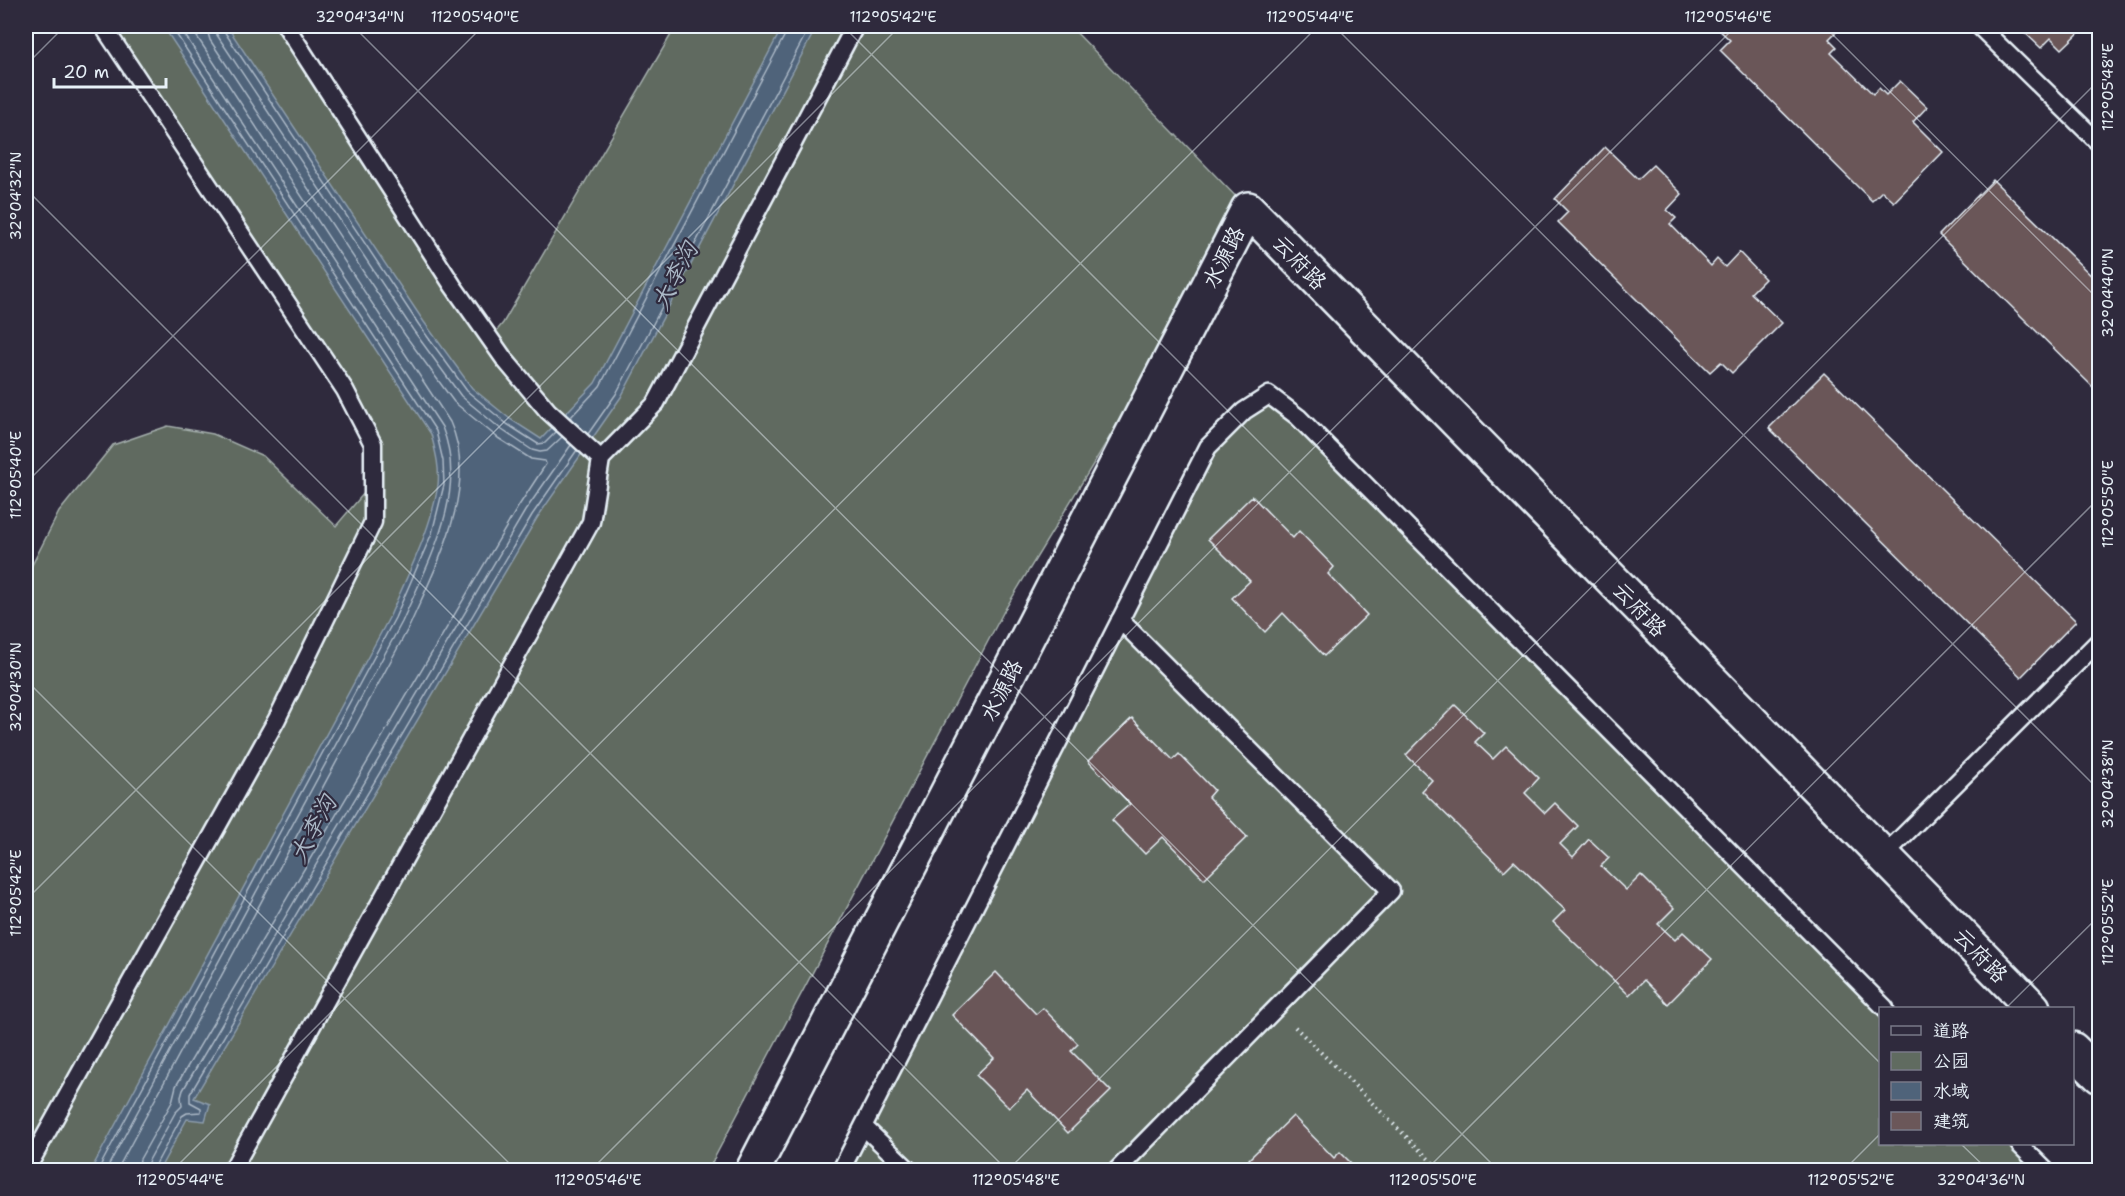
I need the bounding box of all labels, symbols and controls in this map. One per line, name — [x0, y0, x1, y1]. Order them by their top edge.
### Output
text: 32°04'34"N — [315, 7, 405, 27]
text: 112°05'40"E — [431, 7, 519, 27]
text: 112°05'42"E — [849, 7, 937, 27]
text: 112°05'44"E — [1266, 7, 1354, 27]
text: 112°05'46"E — [1684, 7, 1772, 27]
text: 112°05'48"E — [2098, 43, 2118, 131]
scale bar — [54, 51, 166, 89]
text: 20 m — [63, 60, 109, 84]
text: 32°04'32"N — [6, 152, 26, 240]
street label: 水源路 — [1196, 221, 1251, 293]
street label: 云府路 — [1266, 229, 1333, 296]
water label: 大李沟 — [644, 235, 707, 315]
text: 32°04'40"N — [2098, 248, 2118, 338]
text: 112°05'40"E — [6, 431, 26, 519]
text: 112°05'50"E — [2098, 460, 2118, 548]
street label: 云府路 — [1606, 576, 1673, 643]
text: 32°04'30"N — [6, 642, 26, 732]
street label: 水源路 — [974, 654, 1029, 726]
text: 32°04'38"N — [2098, 739, 2118, 829]
water label: 大李沟 — [282, 788, 345, 868]
text: 112°05'42"E — [6, 849, 26, 937]
text: 112°05'52"E — [2098, 879, 2118, 965]
street label: 云府路 — [1947, 922, 2014, 989]
legend — [1879, 1007, 2074, 1145]
text: 道路 — [1933, 1019, 1969, 1043]
text: 公园 — [1933, 1049, 1969, 1073]
text: 水域 — [1933, 1079, 1969, 1103]
text: 建筑 — [1933, 1109, 1969, 1133]
text: 112°05'44"E — [136, 1170, 224, 1190]
text: 112°05'46"E — [554, 1170, 642, 1190]
text: 112°05'48"E — [972, 1170, 1060, 1190]
text: 112°05'50"E — [1389, 1170, 1477, 1190]
text: 112°05'52"E — [1808, 1170, 1894, 1190]
text: 32°04'36"N — [1937, 1170, 2025, 1190]

